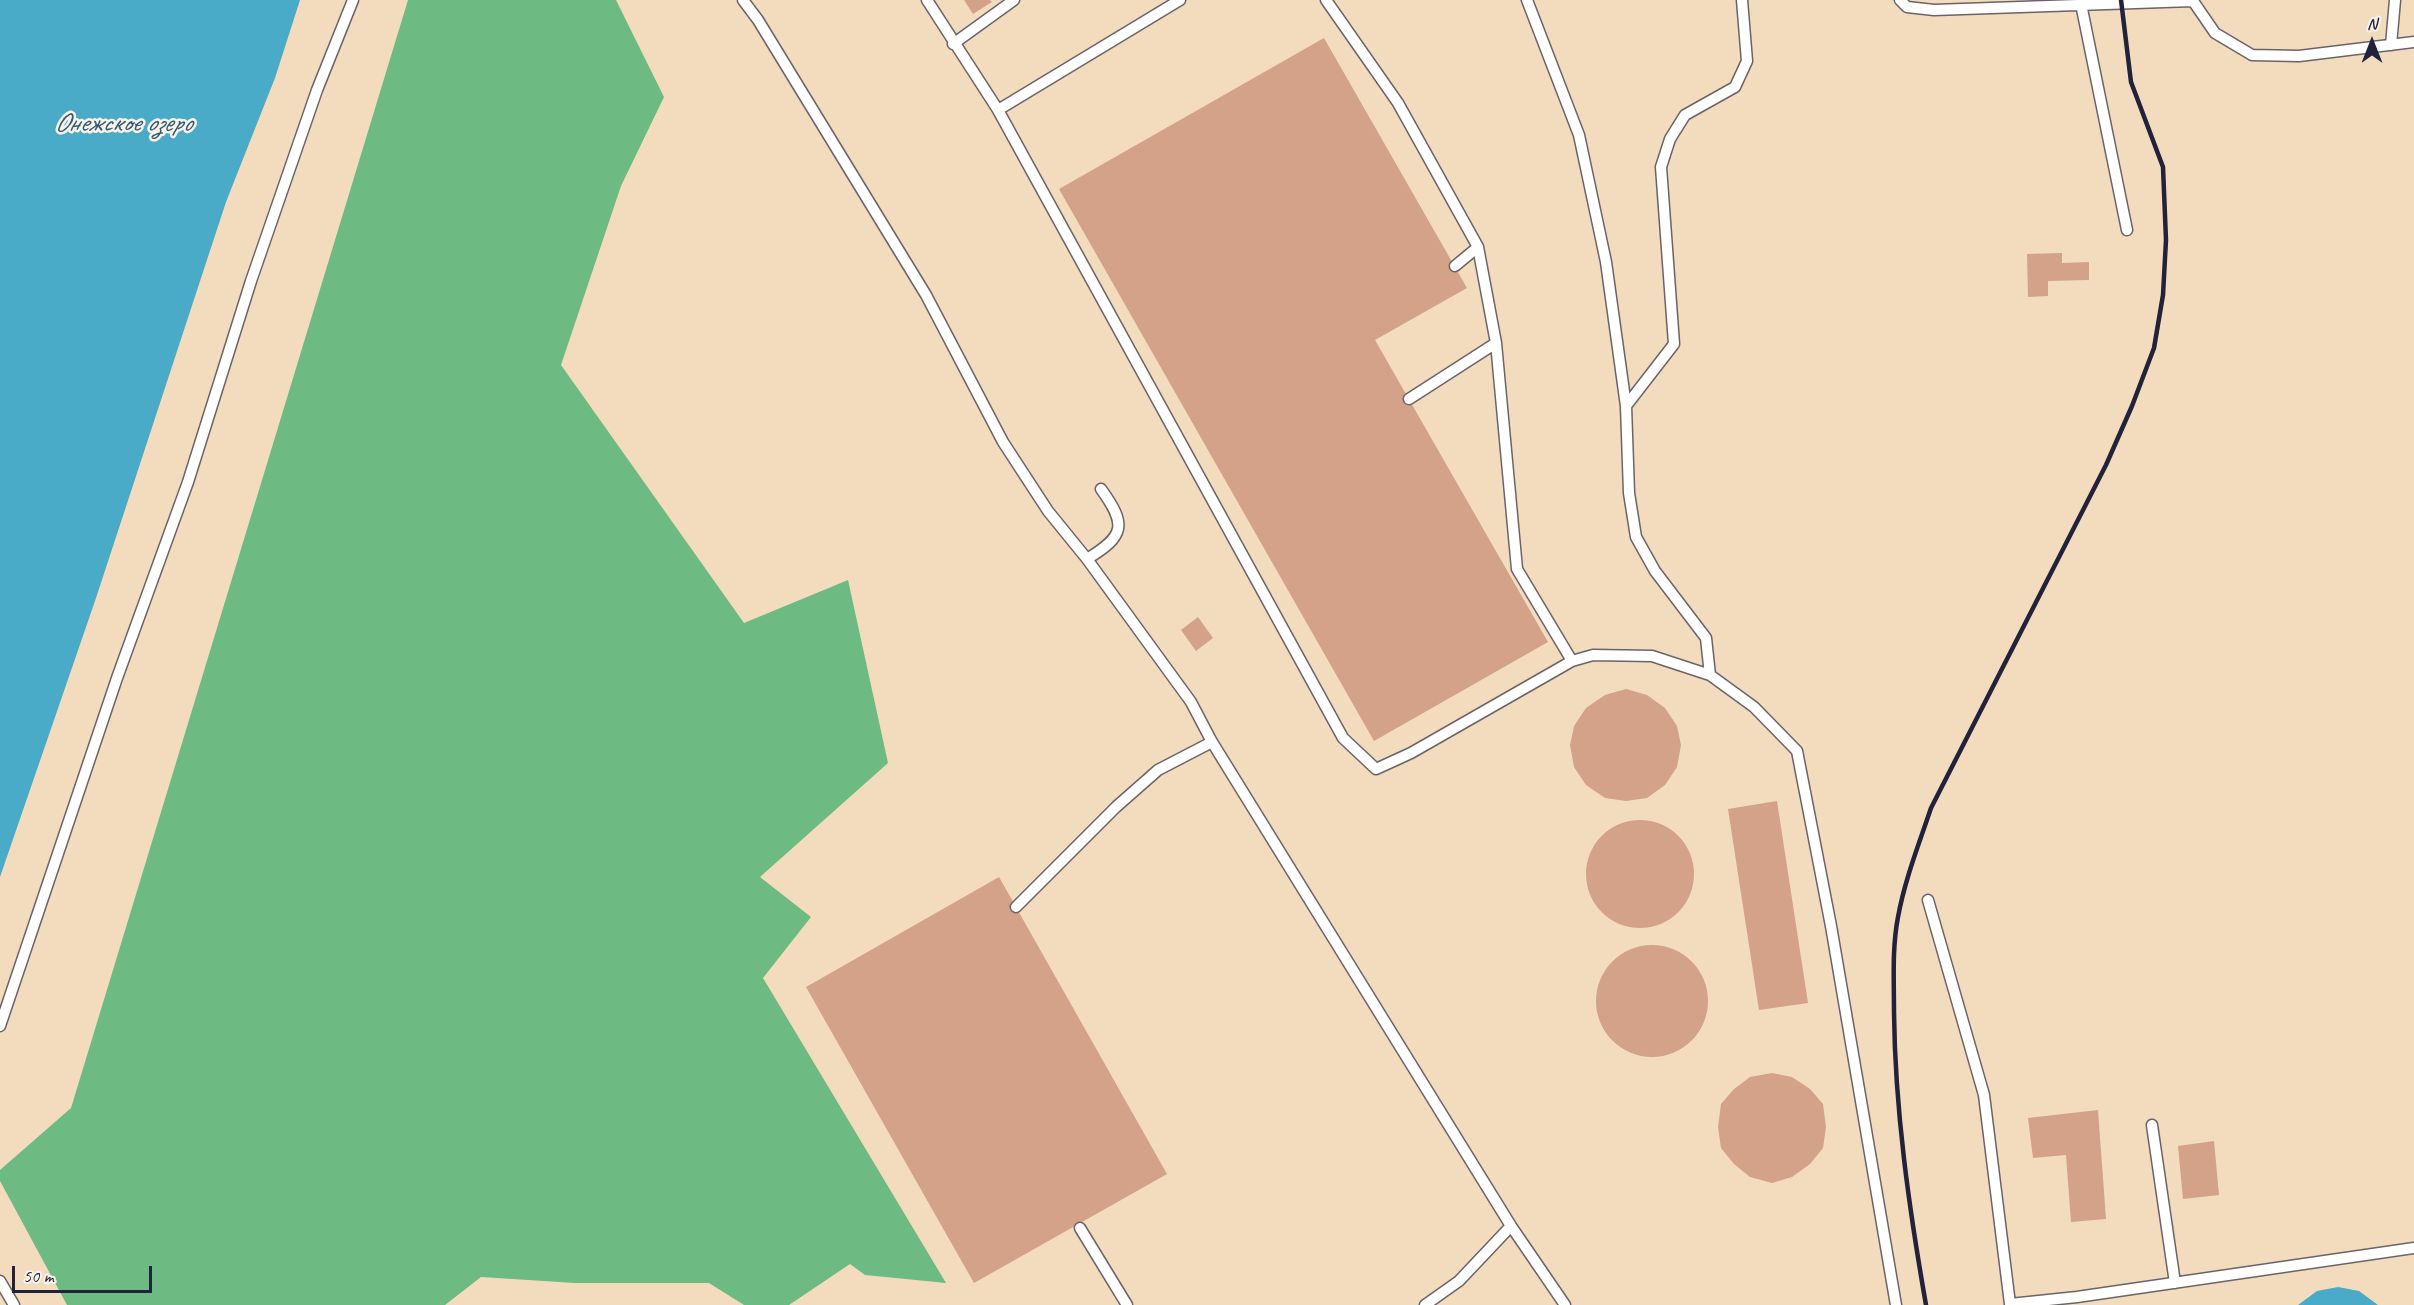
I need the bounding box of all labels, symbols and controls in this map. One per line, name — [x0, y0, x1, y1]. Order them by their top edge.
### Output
north arrow — [2342, 12, 2402, 72]
text: N — [2367, 14, 2377, 34]
water label: Онежское озеро — [54, 108, 192, 140]
scale bar — [15, 1254, 154, 1292]
text: 50 m — [23, 1265, 54, 1287]

